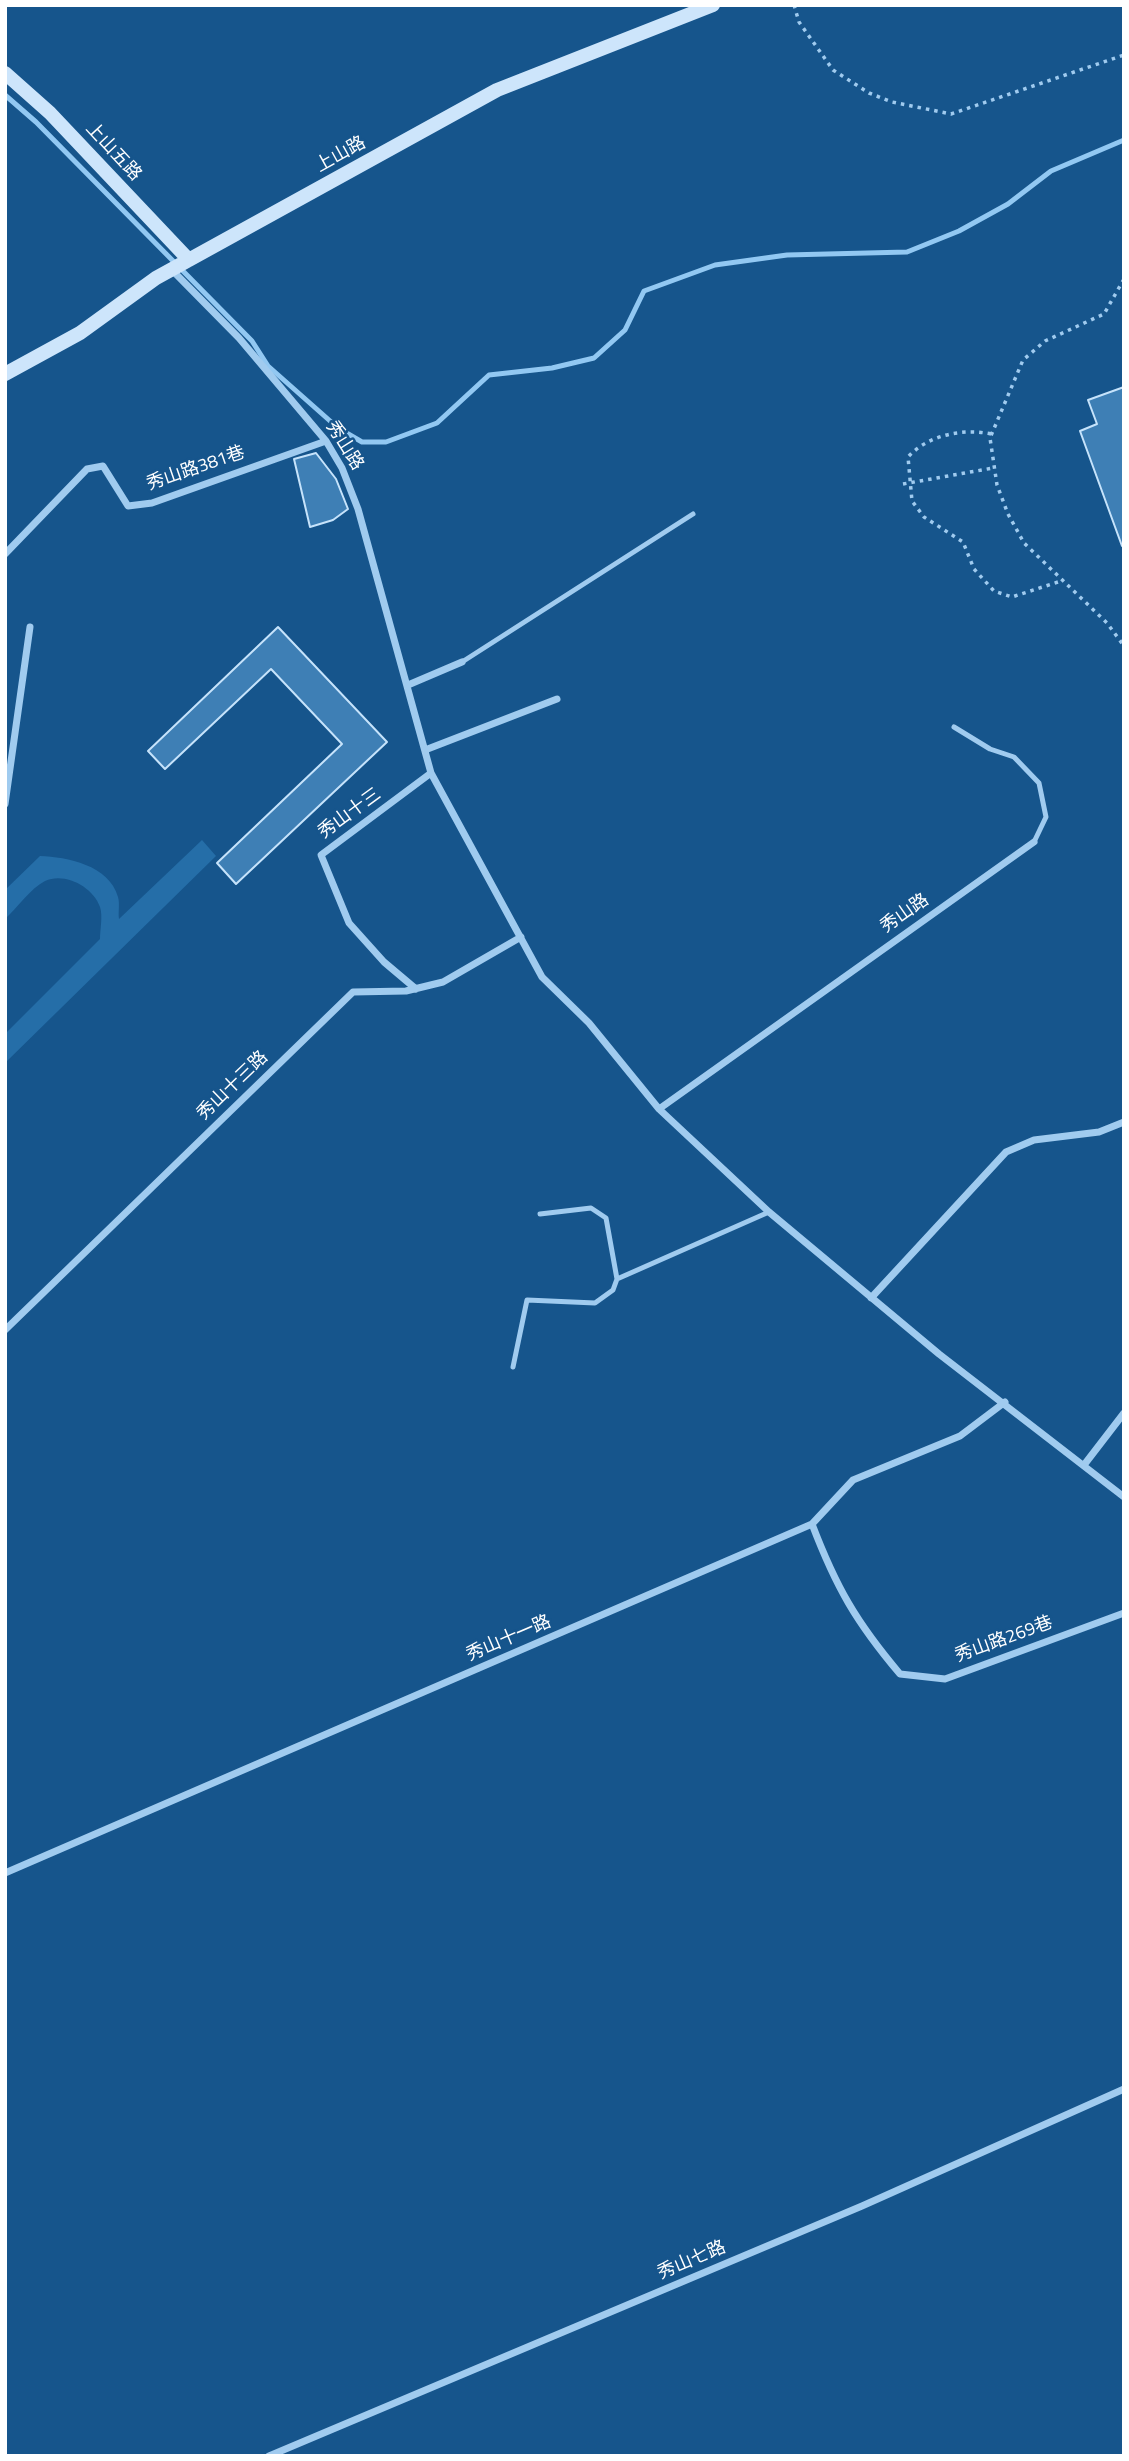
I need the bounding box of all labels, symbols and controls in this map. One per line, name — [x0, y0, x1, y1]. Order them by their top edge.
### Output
street label: 上山五路 — [81, 118, 145, 186]
street label: 上山路 — [312, 132, 370, 178]
street label: 秀山路 — [321, 417, 367, 475]
street label: 秀山路381巷 — [144, 442, 248, 496]
street label: 秀山十三 — [315, 784, 385, 844]
street label: 秀山路 — [877, 890, 933, 938]
street label: 秀山十三路 — [193, 1047, 273, 1125]
street label: 秀山十一路 — [463, 1611, 555, 1667]
street label: 秀山路269巷 — [952, 1612, 1056, 1668]
street label: 秀山七路 — [655, 2237, 729, 2285]

